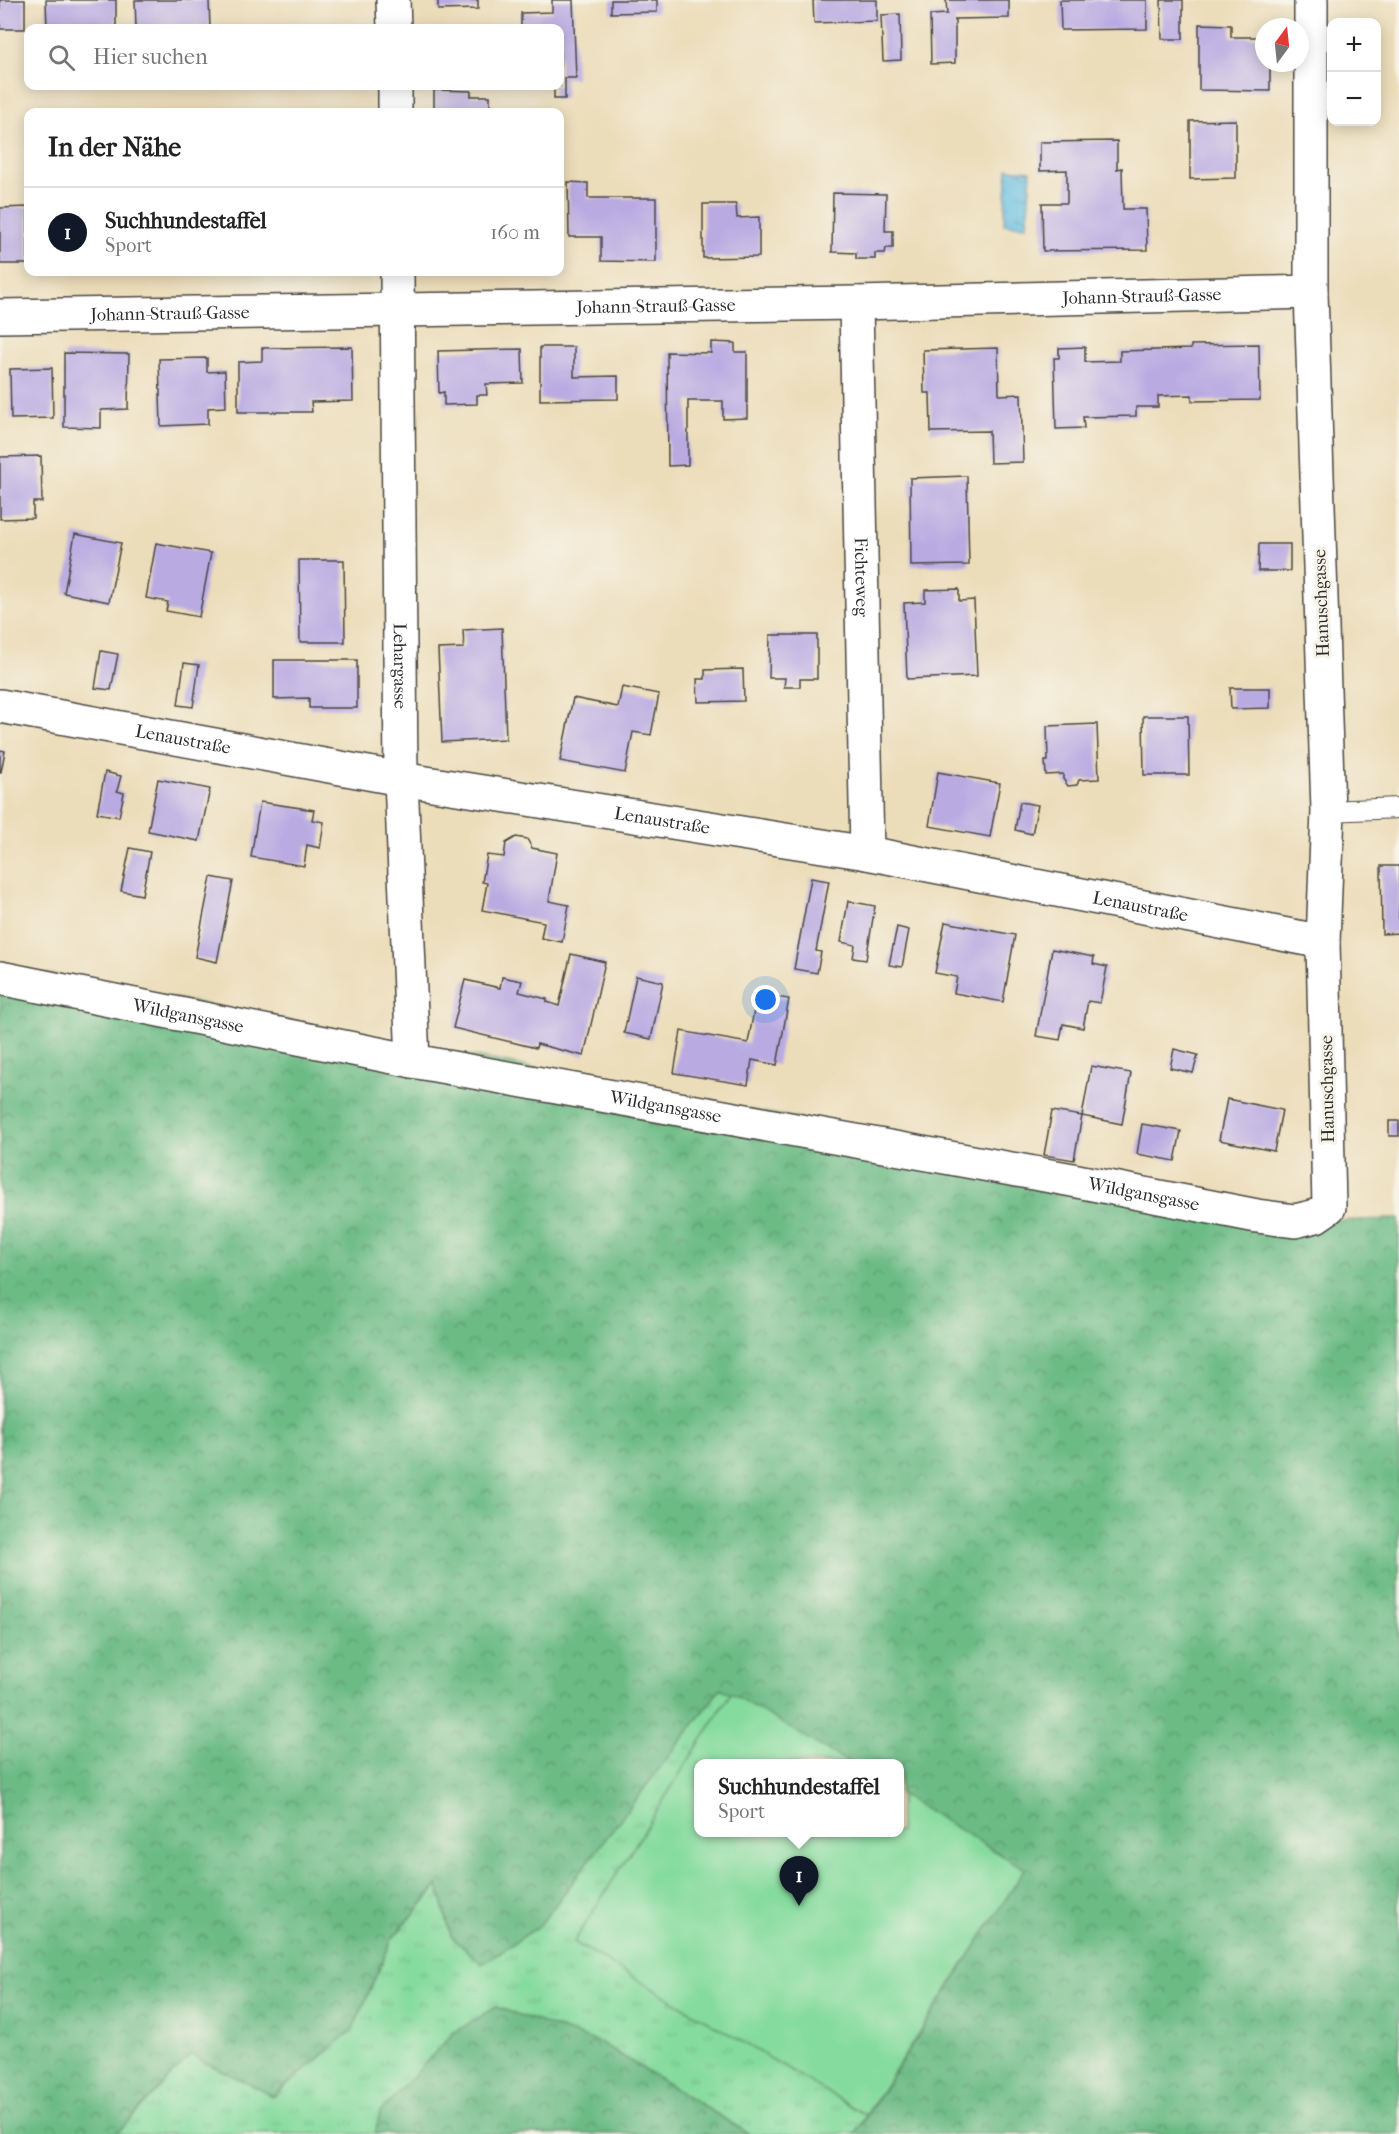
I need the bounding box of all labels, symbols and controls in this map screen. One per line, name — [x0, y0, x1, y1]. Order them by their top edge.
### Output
north arrow — [1255, 18, 1309, 72]
map controls — [1327, 18, 1381, 126]
button: + — [1327, 18, 1381, 72]
search box — [24, 24, 564, 90]
icon: search — [45, 41, 78, 74]
text: Hier suchen — [93, 44, 208, 70]
button: − — [1327, 72, 1381, 126]
text: In der Nähe — [48, 132, 181, 163]
text: Suchhundestaffel — [105, 208, 267, 234]
text: 1 — [64, 221, 71, 244]
text: 160 m — [490, 221, 540, 244]
text: Sport — [105, 234, 152, 257]
street label: Johann-Strauß-Gasse — [1060, 284, 1222, 309]
street label: Johann-Strauß-Gasse — [574, 295, 736, 318]
street label: Johann-Strauß-Gasse — [88, 302, 250, 326]
street label: Fichteweg — [850, 537, 872, 617]
street label: Hanuschgasse — [1309, 549, 1334, 657]
street label: Lehargasse — [389, 623, 410, 709]
street label: Lenaustraße — [133, 721, 232, 759]
street label: Lenaustraße — [613, 803, 712, 839]
street label: Lenaustraße — [1091, 887, 1190, 926]
your location — [751, 985, 780, 1014]
street label: Wildgansgasse — [130, 995, 246, 1038]
street label: Hanuschgasse — [1316, 1035, 1339, 1143]
street label: Wildgansgasse — [607, 1087, 723, 1127]
street label: Wildgansgasse — [1085, 1173, 1201, 1216]
popup — [694, 1759, 904, 1837]
text: Suchhundestaffel — [718, 1774, 880, 1800]
text: Sport — [718, 1800, 765, 1823]
pin: 1 — [780, 1856, 818, 1906]

